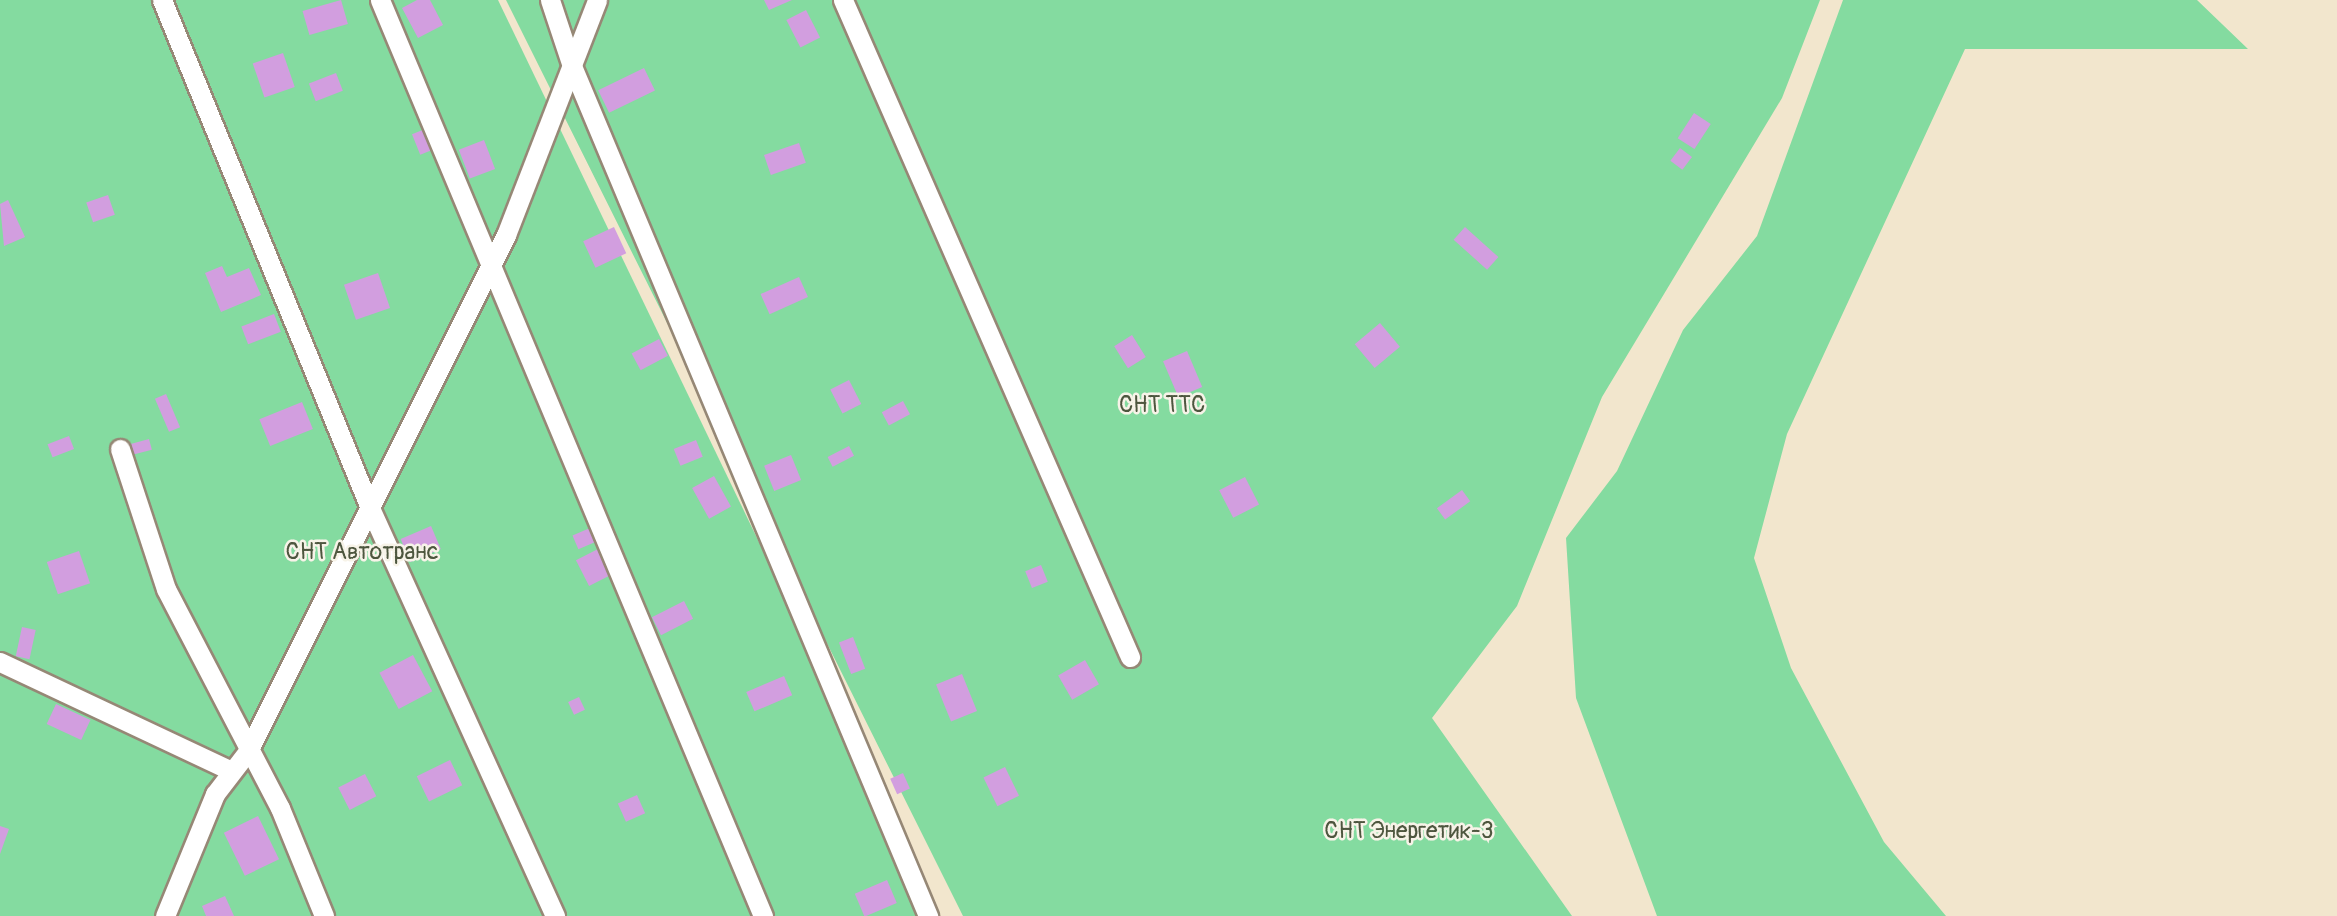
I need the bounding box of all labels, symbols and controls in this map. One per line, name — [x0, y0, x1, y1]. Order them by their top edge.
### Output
park label: СНТ ТТС — [1119, 391, 1205, 419]
park label: СНТ Автотранс — [286, 538, 438, 566]
park label: СНТ Энергетик-3 — [1324, 817, 1494, 845]

